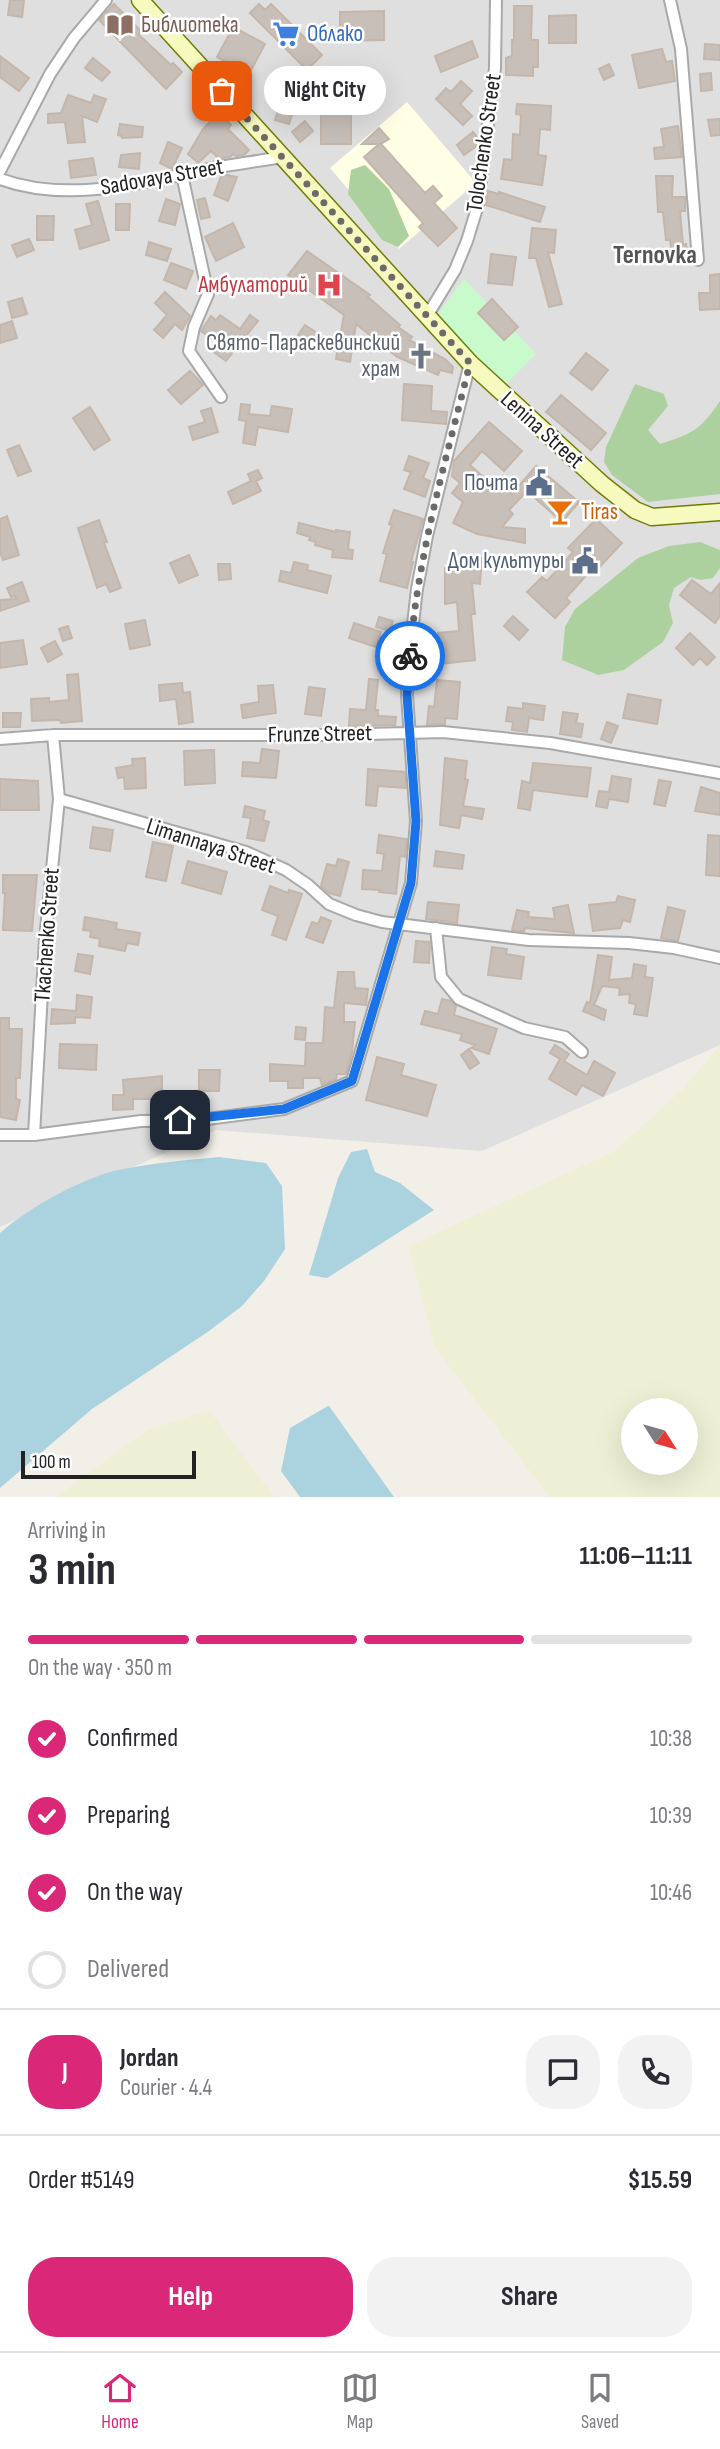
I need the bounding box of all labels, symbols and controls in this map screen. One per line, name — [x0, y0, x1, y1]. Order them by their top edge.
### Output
library icon: Библиотека — [105, 10, 135, 40]
place label: Библиотека — [141, 11, 239, 39]
supermarket icon: Облако — [271, 19, 301, 49]
place label: Облако — [307, 20, 363, 48]
pin — [192, 61, 252, 121]
callout: Night City — [264, 66, 386, 116]
icon: bag — [203, 72, 241, 110]
street label: Tolochenko Street — [460, 72, 508, 214]
text: Night City — [284, 76, 366, 104]
street label: Sadovaya Street — [98, 152, 226, 202]
district label: Ternovka — [613, 240, 697, 271]
hospital icon: Амбулаторий — [314, 270, 344, 300]
place label: Амбулаторий — [197, 271, 308, 299]
place label: Свято-Параскевинский храм — [206, 329, 400, 383]
church icon: Свято-Параскевинский храм — [406, 341, 436, 371]
street label: Lenina Street — [495, 385, 589, 475]
public building icon: Почта — [524, 468, 554, 498]
place label: Почта — [464, 469, 518, 497]
bar icon: Tiras — [545, 497, 575, 527]
place label: Tiras — [581, 498, 618, 526]
public building icon: Дом культуры — [570, 546, 600, 576]
place label: Дом культуры — [448, 547, 564, 575]
courier — [375, 621, 445, 691]
icon: bike — [391, 637, 429, 675]
street label: Frunze Street — [268, 719, 372, 749]
street label: Limannaya Street — [143, 812, 279, 880]
street label: Tkachenko Street — [28, 867, 66, 1003]
pin — [150, 1090, 210, 1150]
icon: home — [161, 1101, 199, 1139]
north arrow — [621, 1398, 698, 1475]
map controls — [621, 1398, 698, 1475]
scale bar — [21, 1448, 196, 1480]
text: 100 m — [32, 1451, 71, 1474]
text: Arriving in — [28, 1517, 106, 1545]
text: 11:06–11:11 — [580, 1541, 692, 1572]
text: 3 min — [28, 1543, 116, 1598]
text: On the way · 350 m — [28, 1654, 172, 1682]
icon: check — [28, 1720, 66, 1758]
text: Confirmed — [87, 1723, 178, 1754]
text: 10:38 — [650, 1725, 692, 1753]
icon: check — [28, 1797, 66, 1835]
text: Preparing — [87, 1800, 170, 1831]
text: 10:39 — [650, 1802, 692, 1830]
icon: check — [28, 1874, 66, 1912]
text: On the way — [87, 1877, 183, 1908]
text: 10:46 — [650, 1879, 692, 1907]
text: Delivered — [87, 1954, 169, 1985]
button: chat — [526, 2035, 600, 2109]
button: phone — [618, 2035, 692, 2109]
text: Jordan — [120, 2043, 178, 2074]
text: J — [62, 2057, 68, 2088]
text: Courier · 4.4 — [120, 2074, 212, 2102]
text: Order #5149 — [28, 2165, 135, 2196]
text: $15.59 — [627, 2165, 692, 2196]
button: Help — [28, 2257, 353, 2337]
button: Share — [367, 2257, 692, 2337]
tab: Home — [101, 2369, 139, 2434]
tab: Map — [341, 2369, 379, 2434]
tab: Saved — [581, 2369, 619, 2434]

